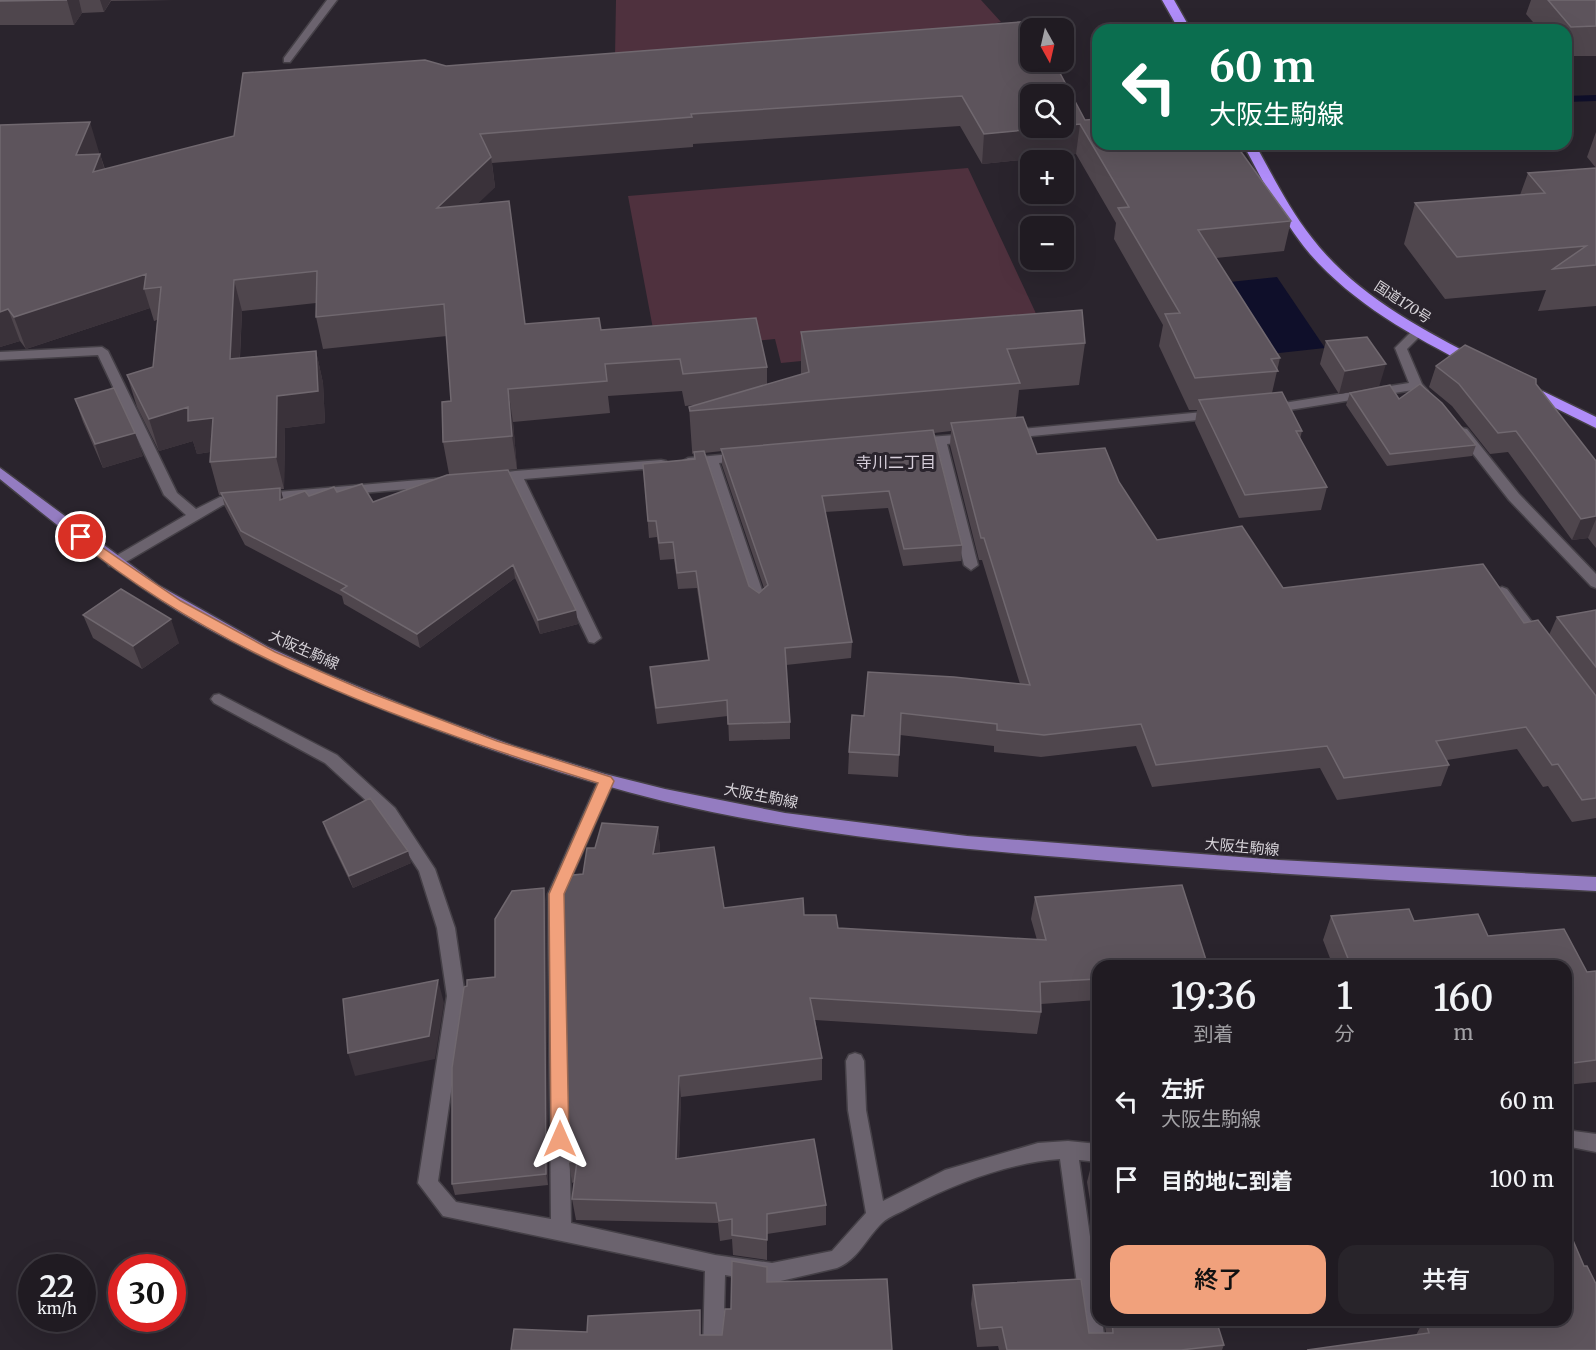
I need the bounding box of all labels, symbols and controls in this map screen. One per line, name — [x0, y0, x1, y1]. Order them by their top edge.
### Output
north arrow — [1020, 18, 1074, 72]
map controls — [1020, 18, 1074, 270]
text: 60 m — [1209, 41, 1315, 93]
icon: left — [1110, 48, 1188, 126]
button: search — [1020, 84, 1074, 138]
text: 大阪生駒線 — [1209, 97, 1344, 131]
button: + — [1020, 150, 1074, 204]
button: − — [1020, 216, 1074, 270]
street label: 国道170号 — [1371, 277, 1435, 327]
district label: 寺川二丁目 — [856, 452, 936, 472]
pin — [55, 511, 106, 562]
icon: arrive — [64, 520, 97, 553]
street label: 大阪生駒線 — [266, 626, 342, 673]
street label: 大阪生駒線 — [722, 779, 800, 812]
street label: 大阪生駒線 — [1204, 834, 1280, 859]
text: 19:36 — [1170, 974, 1256, 1019]
text: 1 — [1337, 974, 1353, 1019]
text: 160 — [1433, 976, 1494, 1021]
text: m — [1453, 1020, 1473, 1045]
text: 到着 — [1193, 1021, 1233, 1046]
text: 分 — [1335, 1021, 1355, 1046]
text: 左折 — [1161, 1075, 1205, 1103]
icon: left — [1110, 1085, 1143, 1118]
text: 60 m — [1500, 1087, 1554, 1115]
text: 大阪生駒線 — [1161, 1106, 1261, 1131]
position arrow — [528, 1107, 592, 1171]
icon: arrive — [1110, 1163, 1143, 1196]
text: 100 m — [1489, 1165, 1554, 1193]
text: 目的地に到着 — [1161, 1167, 1293, 1195]
button: 終了 — [1110, 1245, 1326, 1314]
button: 共有 — [1338, 1245, 1554, 1314]
speed limit sign: 30 — [108, 1254, 186, 1332]
text: 22 — [40, 1267, 74, 1305]
text: km/h — [37, 1299, 77, 1318]

